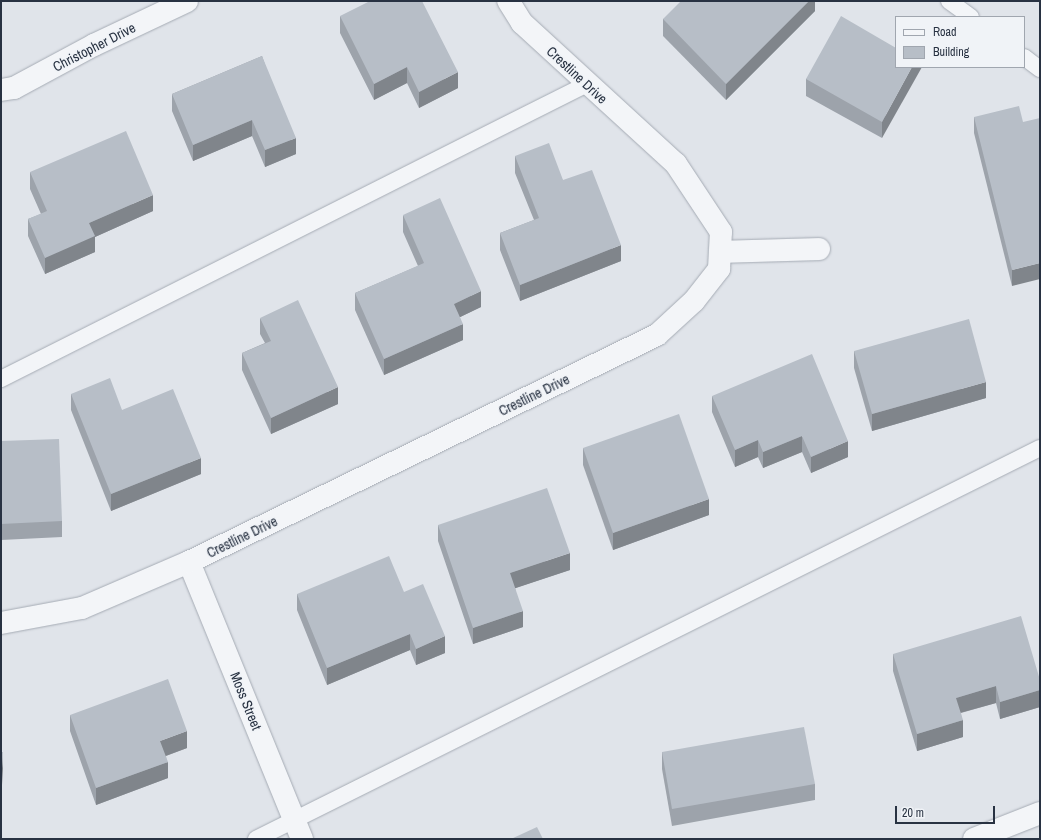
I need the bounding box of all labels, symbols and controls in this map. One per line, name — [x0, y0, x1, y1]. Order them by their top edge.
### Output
legend — [895, 16, 1025, 68]
street label: Christopher Drive — [50, 19, 138, 75]
text: Road — [933, 24, 957, 40]
street label: Crestline Drive — [543, 43, 611, 107]
text: Building — [933, 44, 969, 60]
street label: Crestline Drive — [496, 371, 572, 419]
street label: Crestline Drive — [204, 513, 280, 561]
street label: Moss Street — [227, 669, 265, 733]
scale bar — [897, 798, 997, 824]
text: 20 m — [902, 805, 924, 821]

